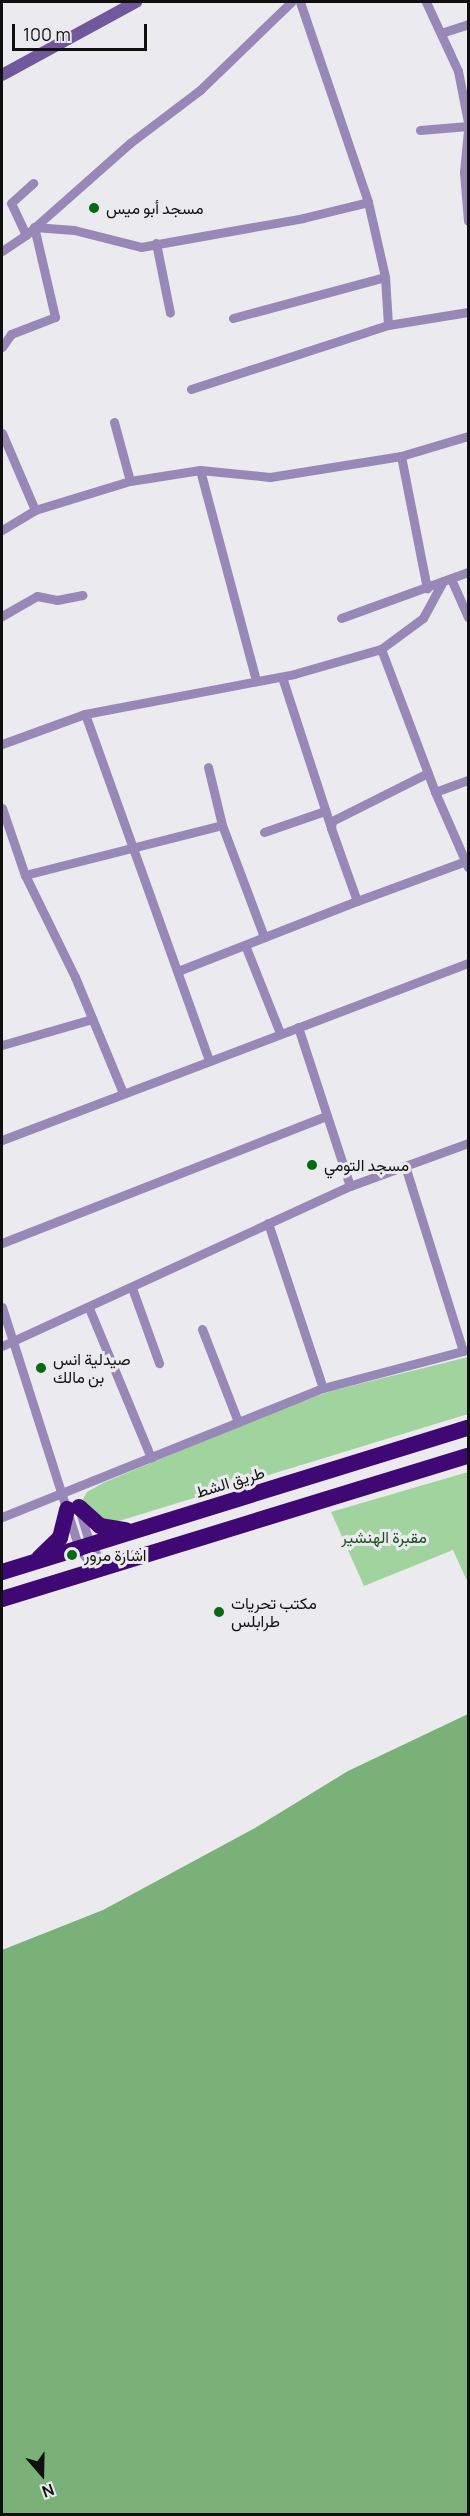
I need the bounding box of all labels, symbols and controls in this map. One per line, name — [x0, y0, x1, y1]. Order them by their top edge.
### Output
scale bar — [15, 12, 150, 50]
text: 100 m — [23, 22, 71, 46]
place label: مسجد أبو ميس — [106, 198, 204, 218]
marker: مسجد أبو ميس — [87, 201, 101, 215]
place label: مسجد التومي — [324, 1155, 409, 1175]
marker: مسجد التومي — [305, 1158, 319, 1172]
place label: صيدلية انس بن مالك — [53, 1349, 131, 1387]
marker: صيدلية انس بن مالك — [34, 1361, 48, 1375]
street label: طريق الشط — [193, 1462, 267, 1502]
park label: مقبرة الهنشير — [341, 1527, 427, 1547]
place label: اشارة مرور — [84, 1545, 146, 1565]
marker: اشارة مرور — [65, 1548, 79, 1562]
place label: مكتب تحريات طرابلس — [231, 1593, 317, 1631]
marker: مكتب تحريات طرابلس — [212, 1605, 226, 1619]
north arrow — [12, 2444, 72, 2504]
text: N — [39, 2479, 57, 2503]

